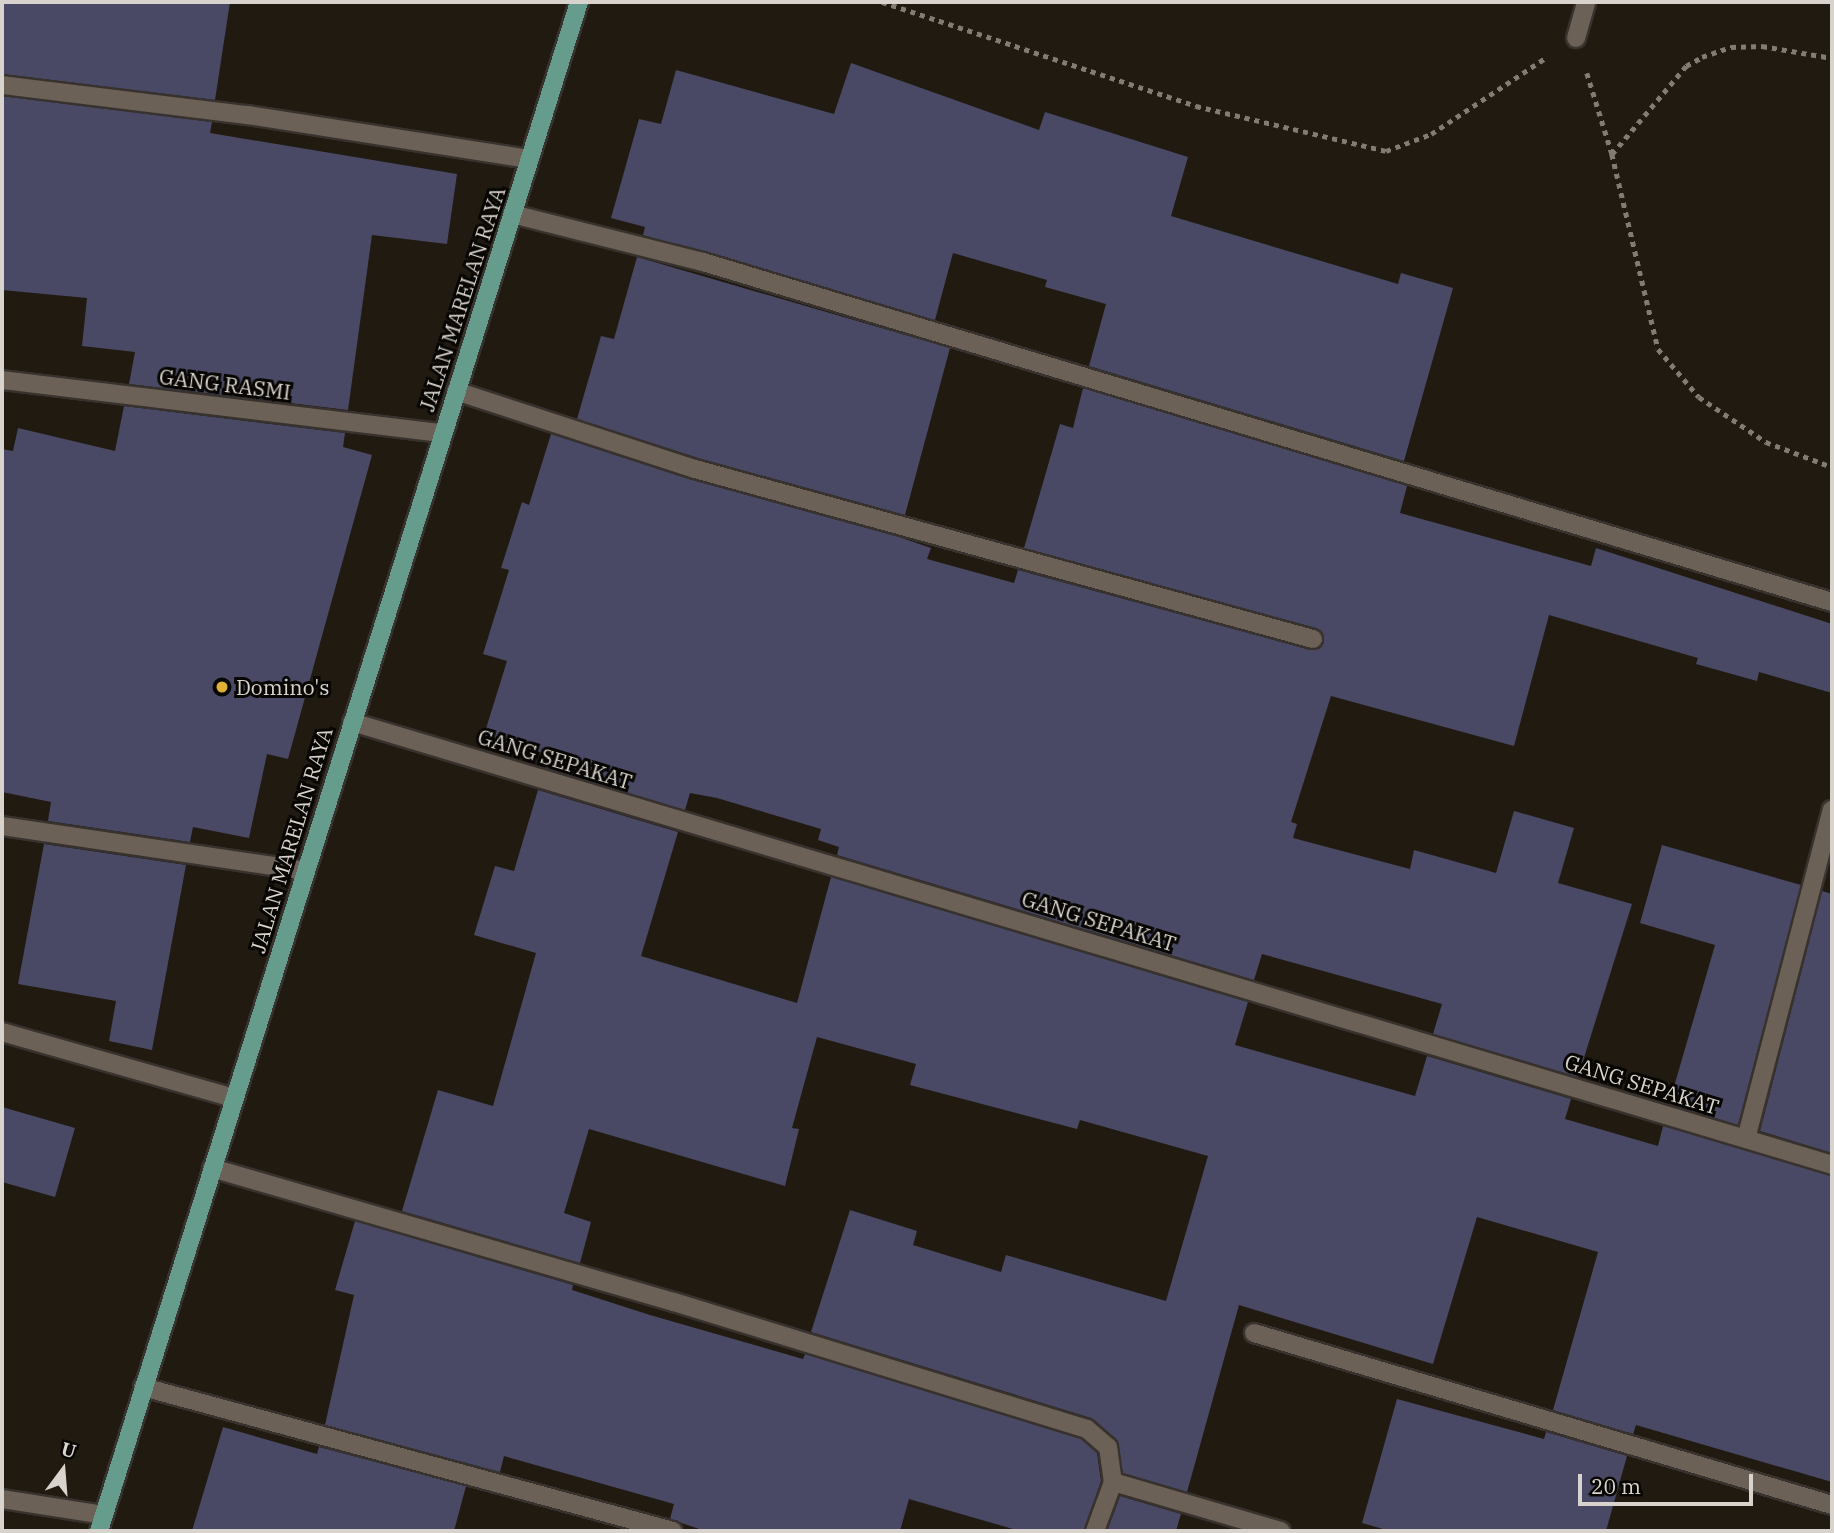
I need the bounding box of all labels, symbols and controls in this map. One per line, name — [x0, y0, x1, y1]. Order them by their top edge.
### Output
street label: JALAN MARELAN RAYA — [414, 184, 510, 414]
street label: GANG RASMI — [158, 363, 292, 405]
place label: Domino's — [236, 674, 329, 700]
marker: Domino's — [214, 679, 230, 695]
street label: JALAN MARELAN RAYA — [245, 724, 337, 956]
street label: GANG SEPAKAT — [475, 724, 635, 794]
street label: GANG SEPAKAT — [1019, 886, 1179, 956]
street label: GANG SEPAKAT — [1562, 1049, 1722, 1119]
north arrow — [28, 1435, 98, 1505]
text: U — [58, 1436, 79, 1463]
scale bar — [1582, 1460, 1757, 1504]
text: 20 m — [1591, 1472, 1641, 1500]

